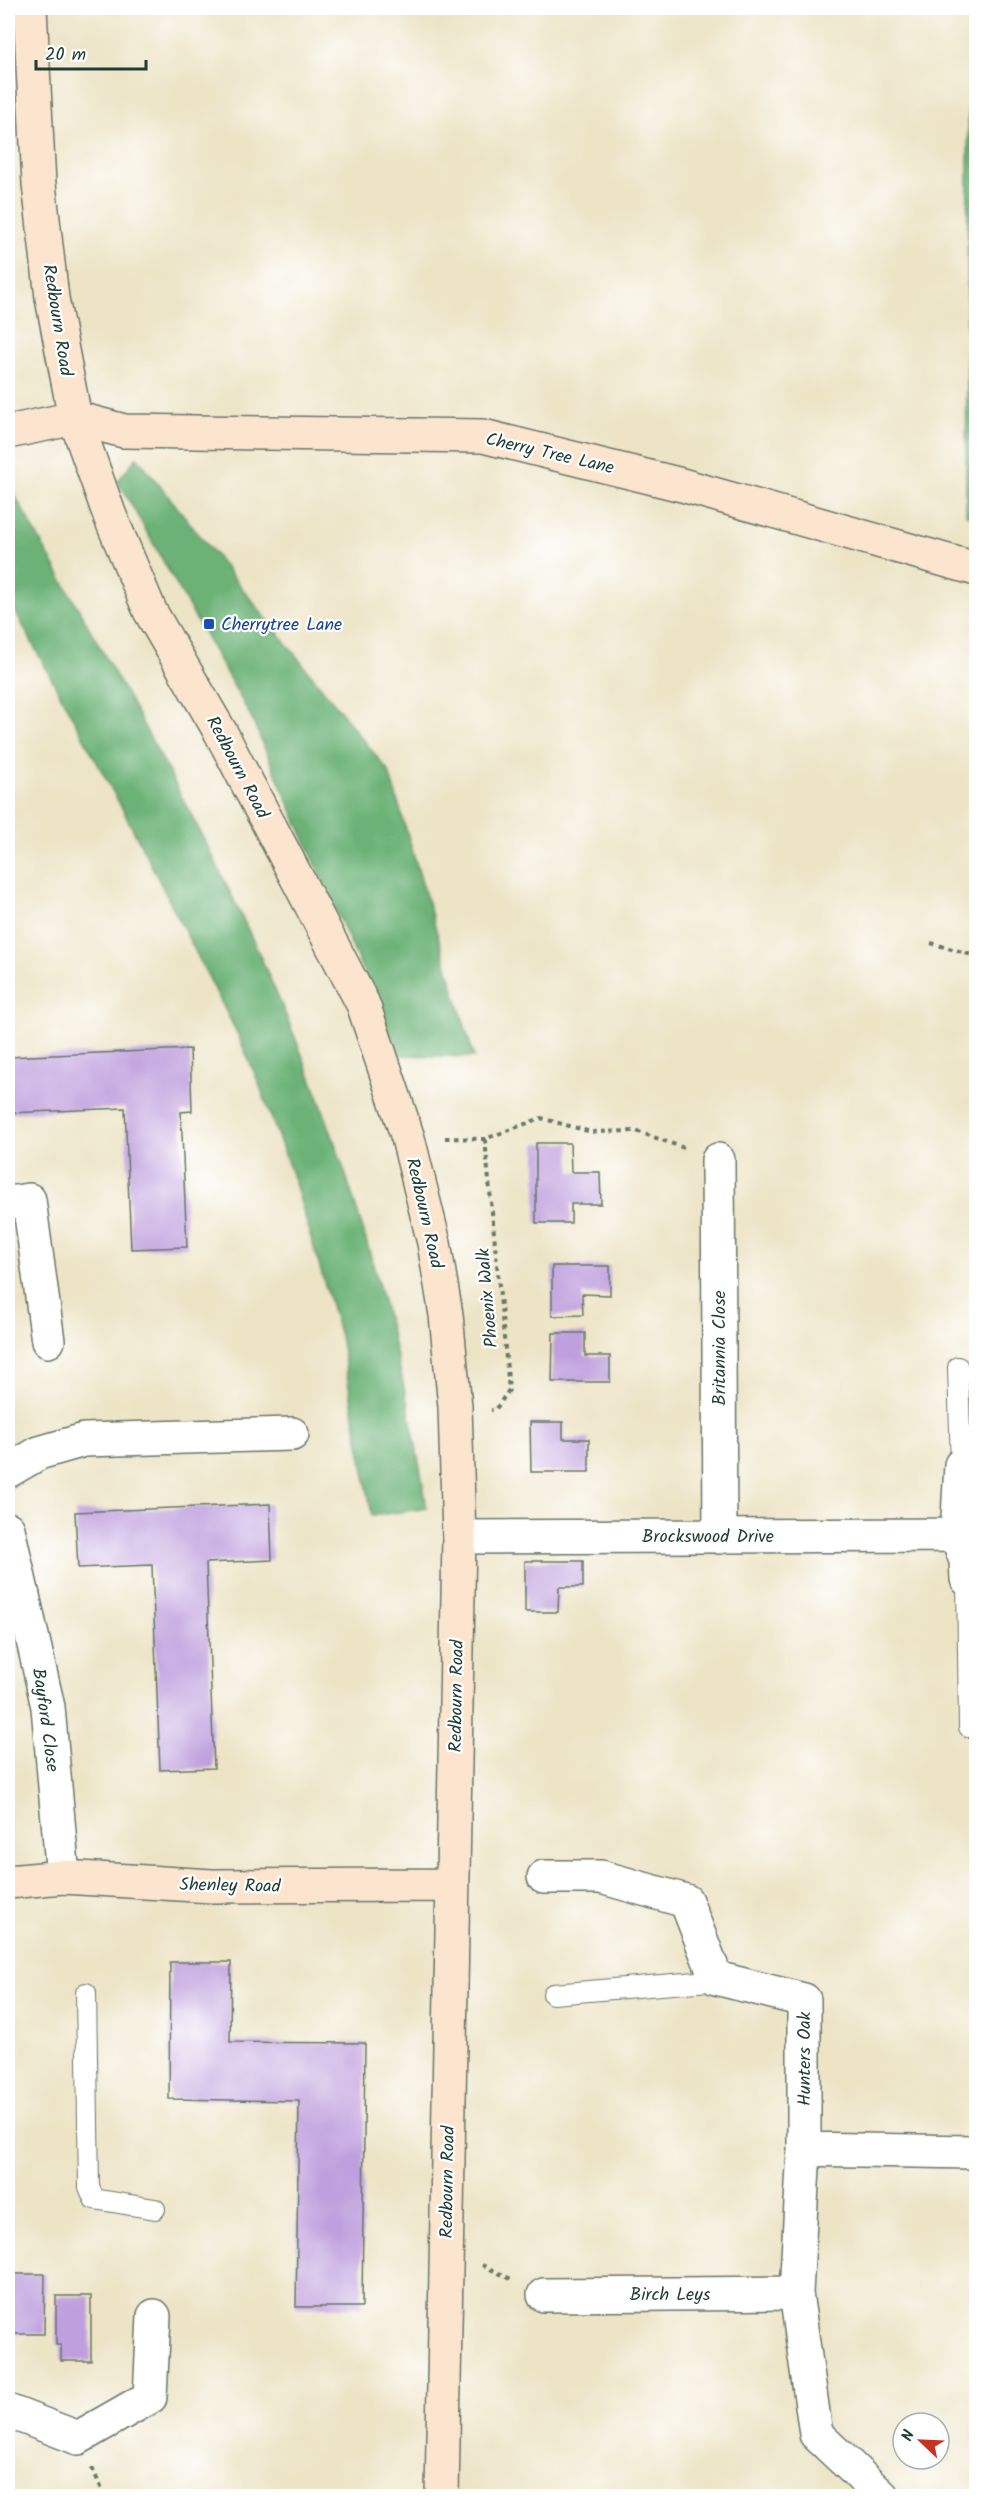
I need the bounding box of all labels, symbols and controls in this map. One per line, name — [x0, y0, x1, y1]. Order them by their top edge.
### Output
scale bar — [36, 33, 146, 71]
text: 20 m — [45, 41, 86, 70]
street label: Redbourn Road — [33, 262, 80, 379]
street label: Cherry Tree Lane — [483, 426, 617, 483]
place label: Cherrytree Lane — [221, 611, 342, 640]
marker: Cherrytree Lane — [202, 617, 216, 631]
street label: Redbourn Road — [197, 711, 276, 825]
street label: Redbourn Road — [397, 1155, 451, 1273]
street label: Phoenix Walk — [470, 1246, 507, 1349]
street label: Britannia Close — [706, 1290, 735, 1406]
street label: Brockswood Drive — [642, 1523, 774, 1552]
street label: Redbourn Road — [442, 1638, 473, 1753]
street label: Bayford Close — [23, 1666, 66, 1774]
street label: Shenley Road — [179, 1871, 282, 1902]
street label: Hunters Oak — [791, 2011, 820, 2106]
street label: Redbourn Road — [433, 2124, 464, 2239]
street label: Birch Leys — [630, 2281, 711, 2310]
north arrow — [891, 2411, 951, 2471]
text: N — [895, 2426, 922, 2445]

